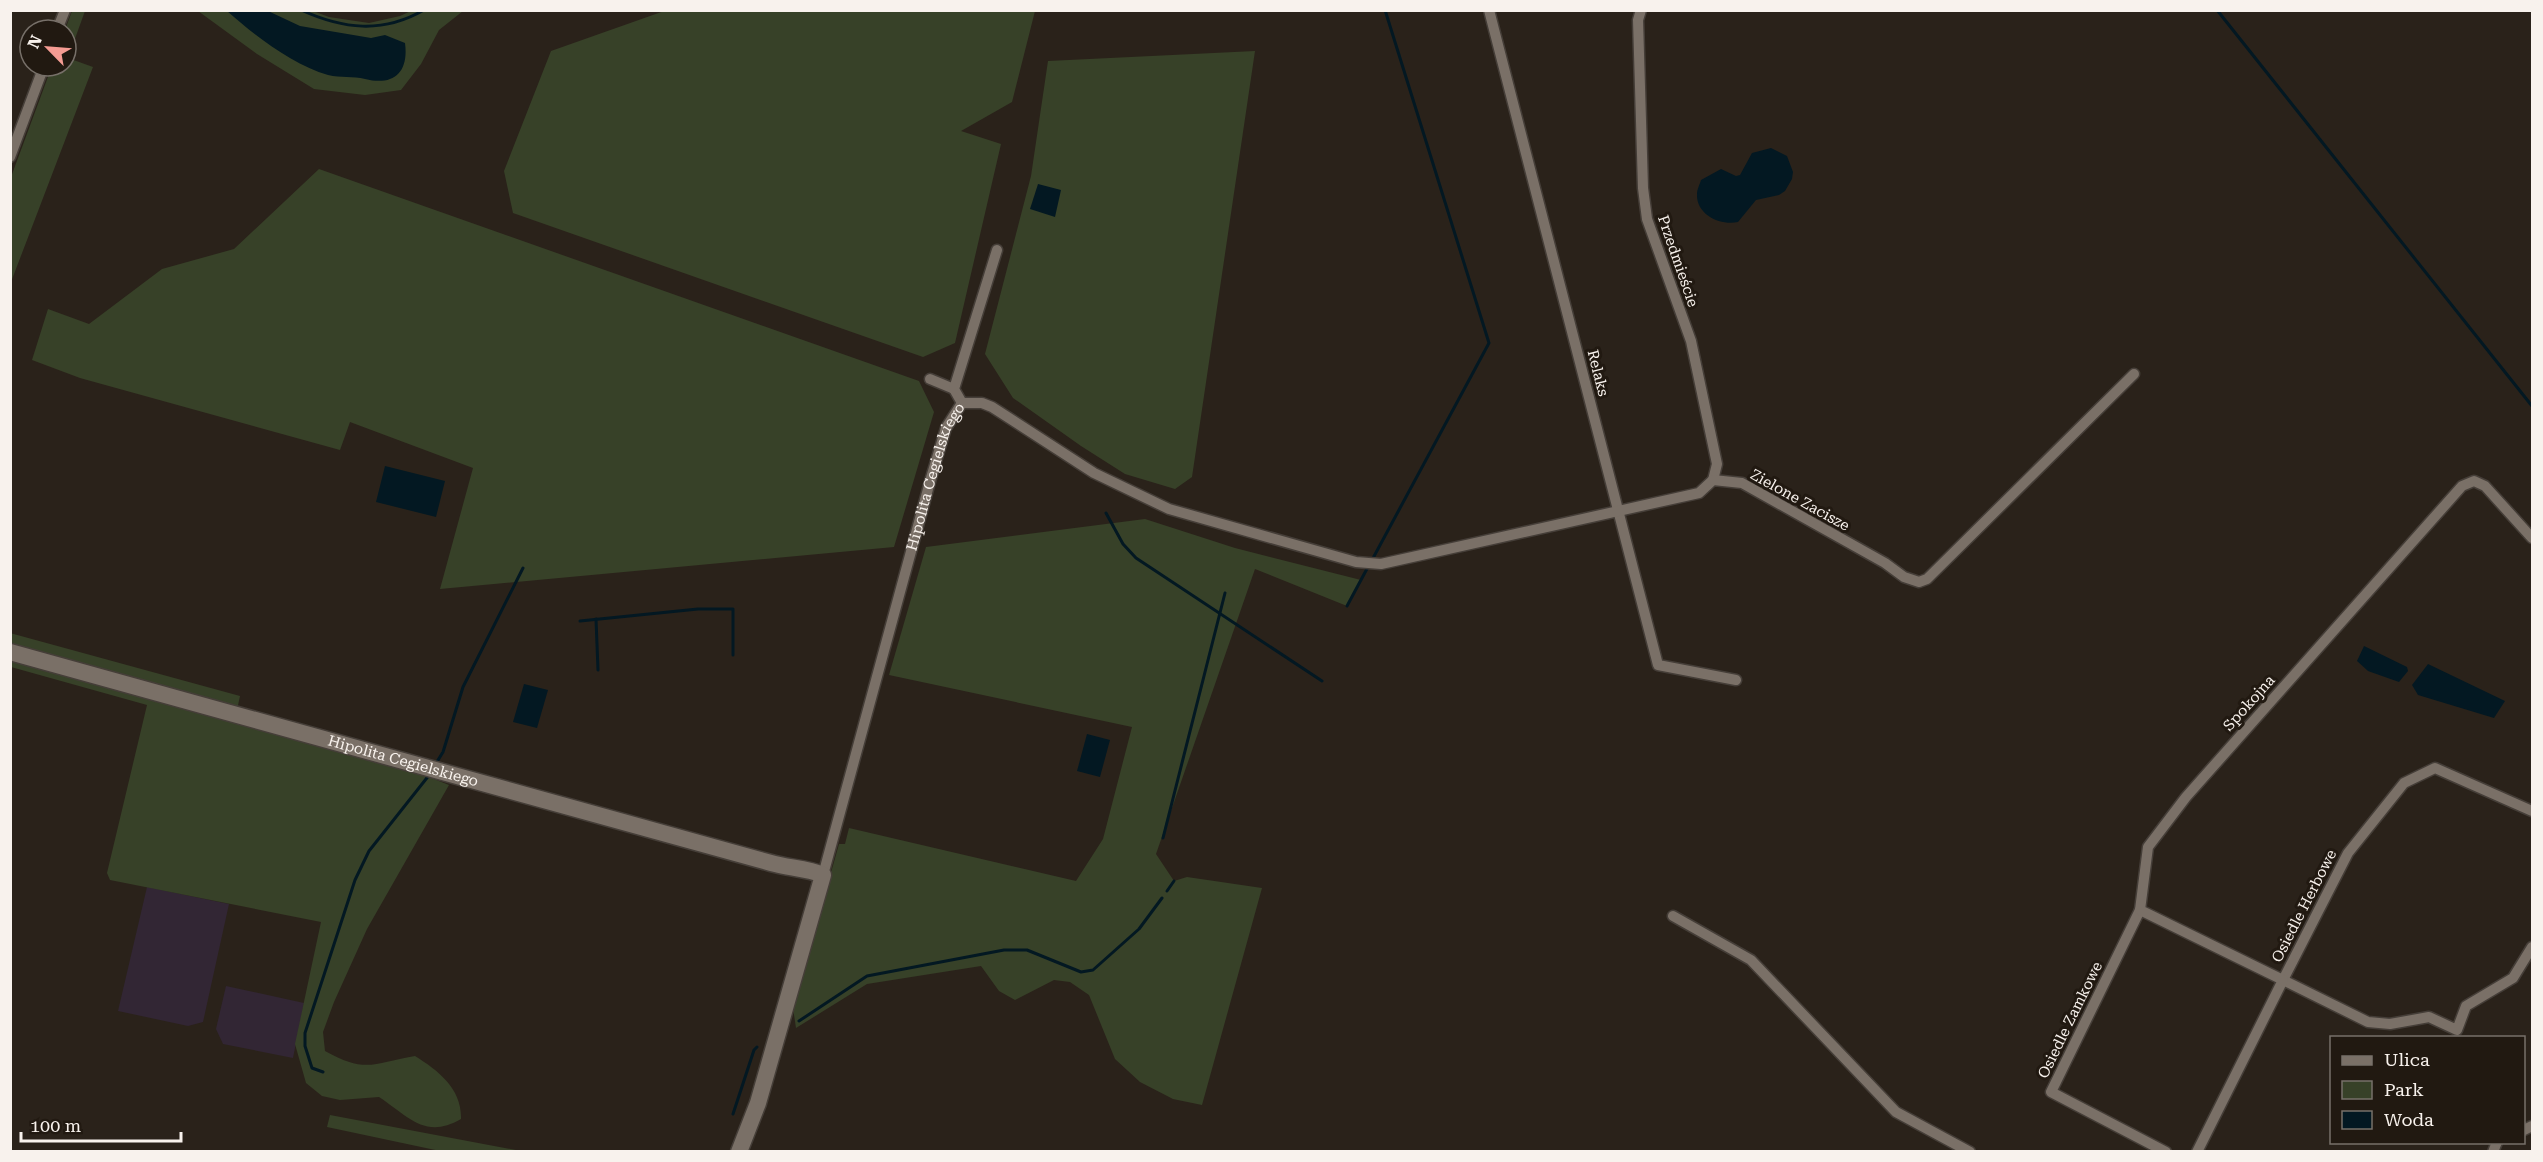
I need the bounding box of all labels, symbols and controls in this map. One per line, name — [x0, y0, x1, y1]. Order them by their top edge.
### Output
north arrow — [18, 18, 78, 78]
text: N — [24, 32, 46, 51]
street label: Przedmieście — [1654, 213, 1702, 309]
street label: Relaks — [1584, 348, 1612, 398]
street label: Hipolita Cegielskiego — [903, 400, 969, 553]
street label: Zielone Zacisze — [1747, 465, 1853, 535]
street label: Spokojna — [2219, 671, 2279, 735]
street label: Hipolita Cegielskiego — [326, 732, 480, 790]
street label: Osiedle Herbowe — [2268, 847, 2340, 965]
street label: Osiedle Zamkowe — [2034, 959, 2106, 1081]
legend — [2330, 1036, 2525, 1144]
text: Ulica — [2384, 1049, 2430, 1070]
text: Park — [2384, 1079, 2424, 1100]
scale bar — [21, 1105, 182, 1143]
text: Woda — [2384, 1109, 2434, 1130]
text: 100 m — [30, 1115, 81, 1136]

